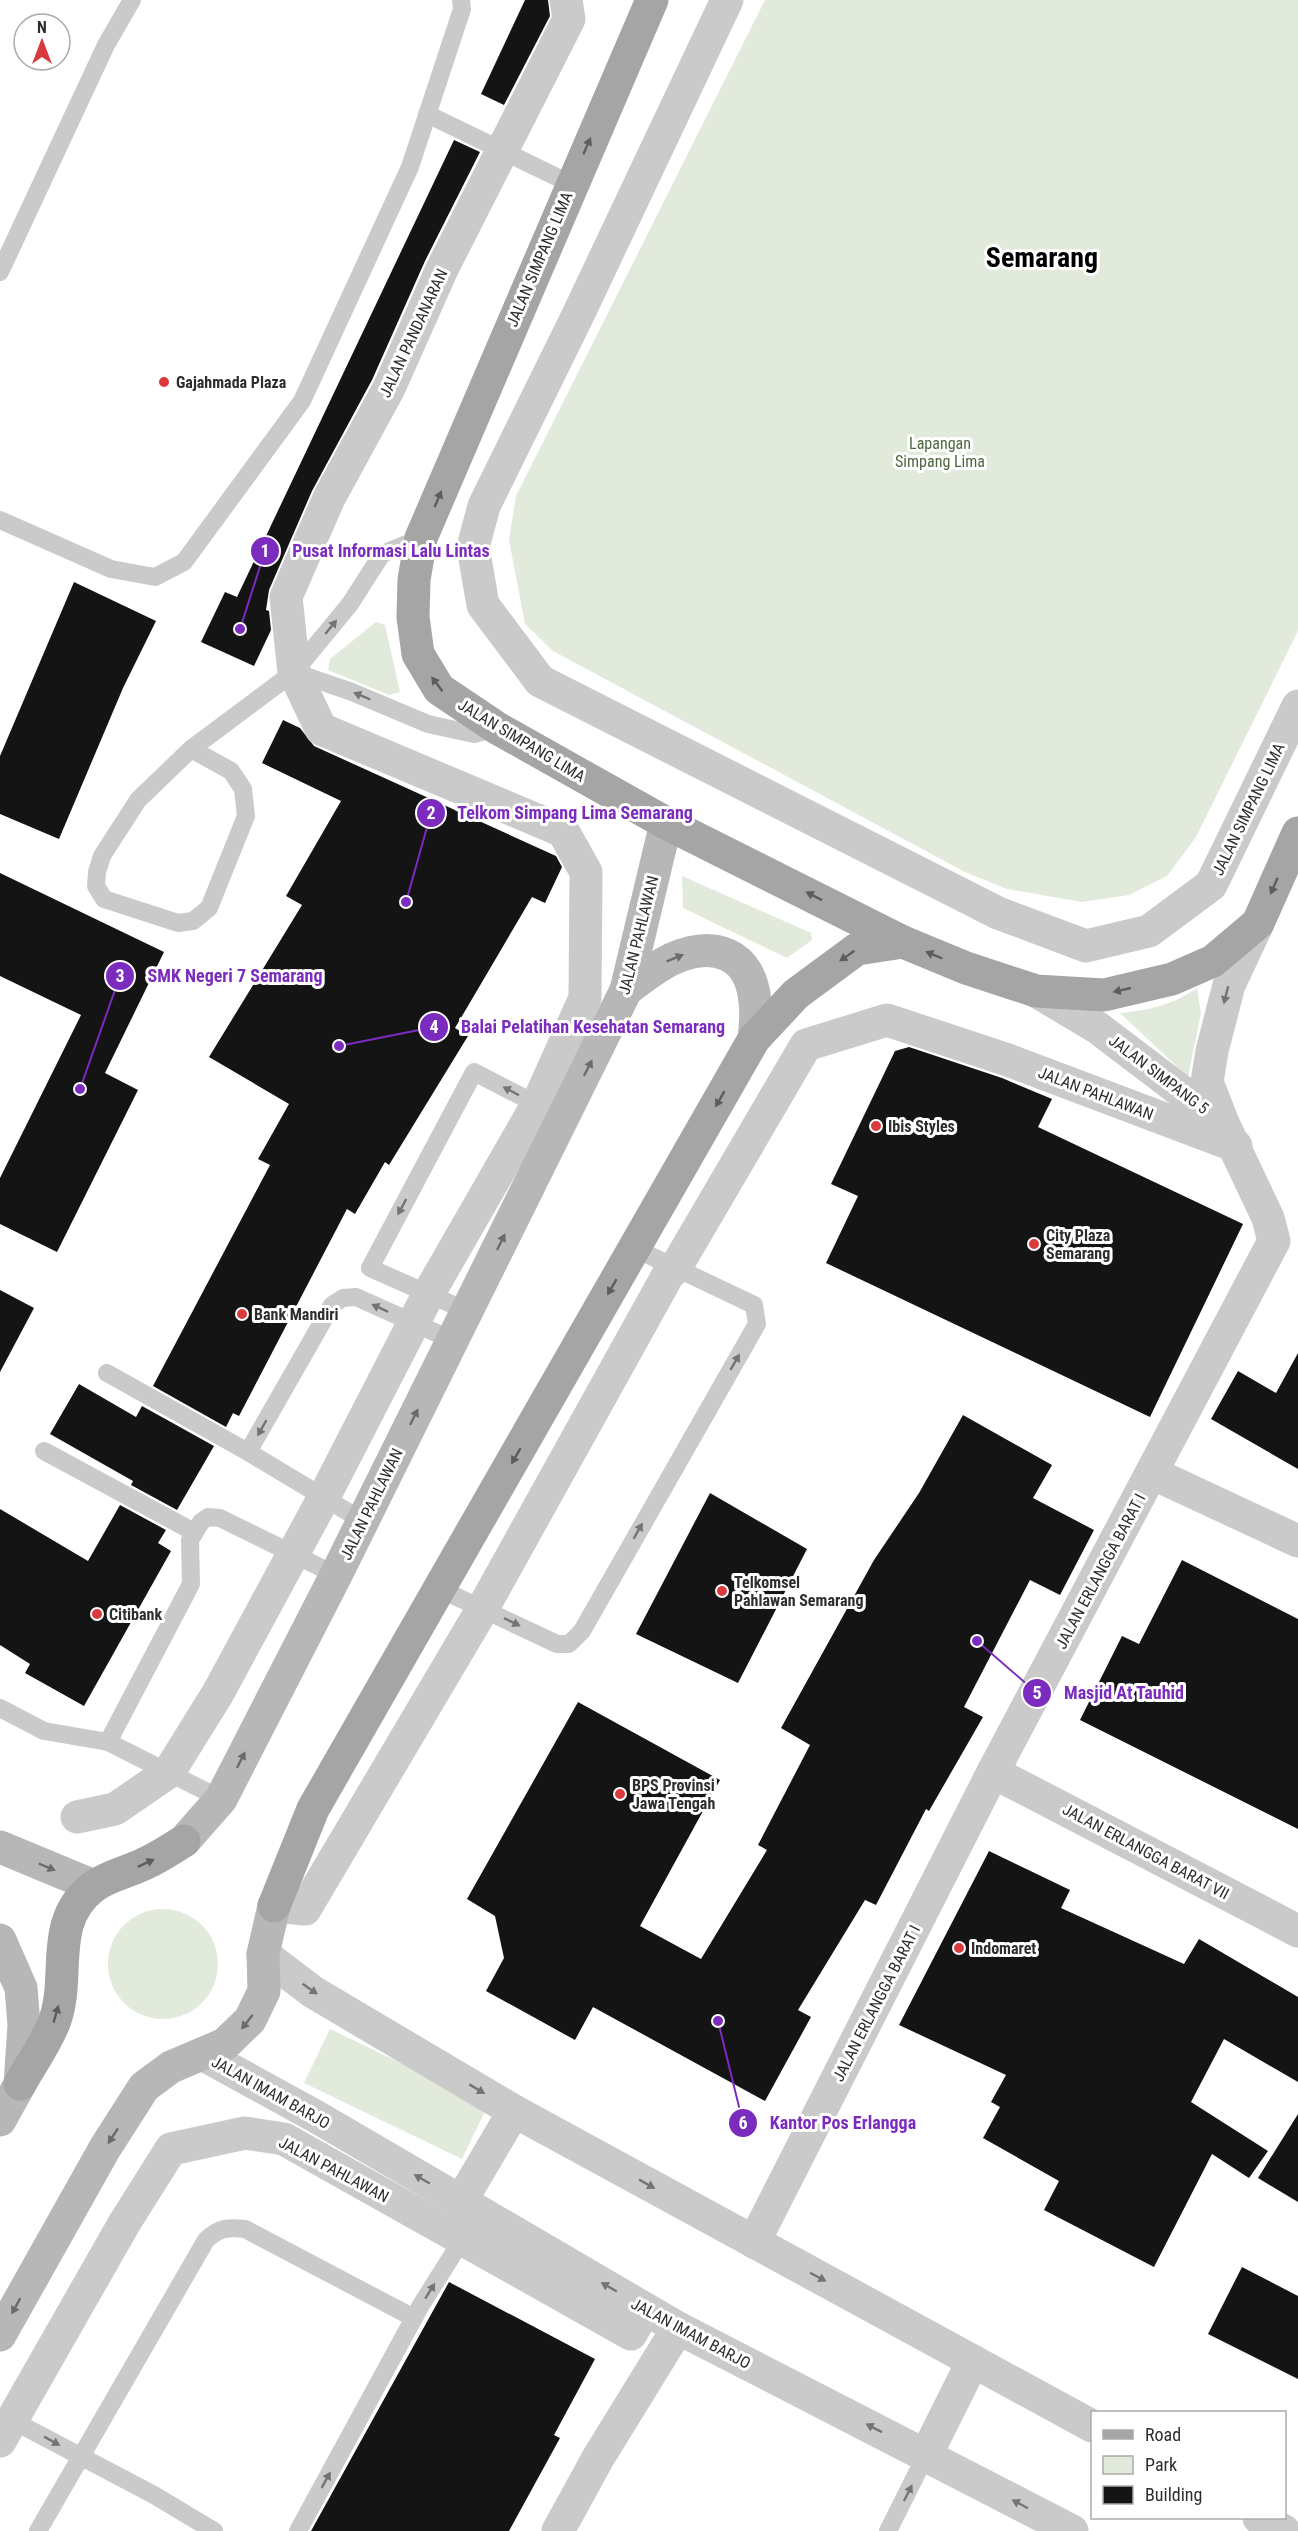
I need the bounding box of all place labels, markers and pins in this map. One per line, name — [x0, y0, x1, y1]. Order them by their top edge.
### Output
place label: Gajahmada Plaza — [176, 373, 287, 392]
marker: Gajahmada Plaza — [157, 375, 171, 389]
callout: Pusat Informasi Lalu Lintas — [250, 533, 501, 569]
callout: Telkom Simpang Lima Semarang — [416, 795, 705, 831]
callout: SMK Negeri 7 Semarang — [105, 958, 334, 994]
callout: Balai Pelatihan Kesehatan Semarang — [419, 1009, 737, 1045]
place label: Ibis Styles — [888, 1117, 955, 1136]
marker: Ibis Styles — [869, 1119, 883, 1133]
place label: City Plaza Semarang — [1046, 1226, 1111, 1263]
marker: City Plaza Semarang — [1027, 1237, 1041, 1251]
place label: Bank Mandiri — [254, 1305, 339, 1324]
marker: Bank Mandiri — [235, 1307, 249, 1321]
place label: Telkomsel Pahlawan Semarang — [734, 1573, 863, 1610]
marker: Telkomsel Pahlawan Semarang — [715, 1584, 729, 1598]
place label: Citibank — [109, 1605, 162, 1624]
marker: Citibank — [90, 1607, 104, 1621]
callout: Masjid At Tauhid — [1022, 1675, 1197, 1711]
place label: BPS Provinsi Jawa Tengah — [632, 1776, 715, 1813]
marker: BPS Provinsi Jawa Tengah — [613, 1787, 627, 1801]
place label: Indomaret — [971, 1939, 1036, 1958]
marker: Indomaret — [952, 1941, 966, 1955]
callout: Kantor Pos Erlangga — [728, 2105, 928, 2141]

